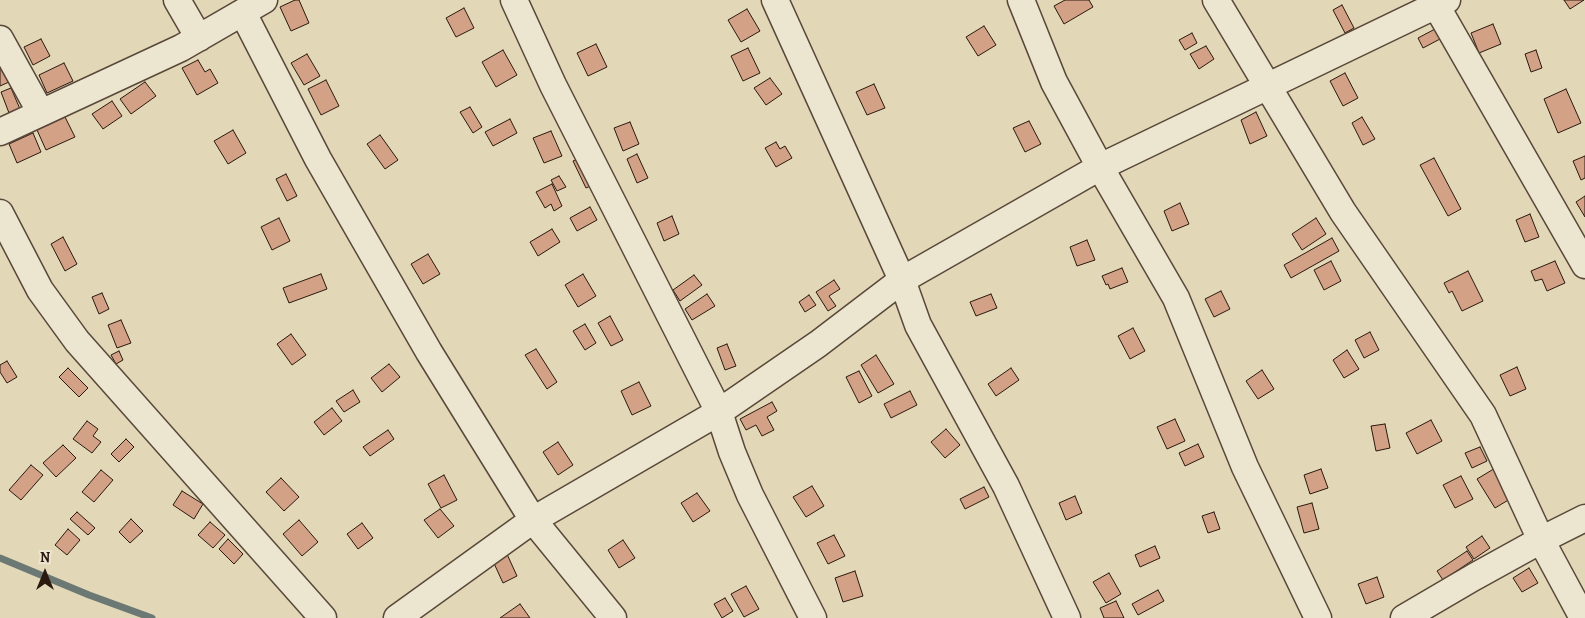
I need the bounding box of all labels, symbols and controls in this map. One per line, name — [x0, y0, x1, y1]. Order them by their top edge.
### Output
north arrow — [20, 548, 70, 598]
text: N — [40, 548, 50, 567]

